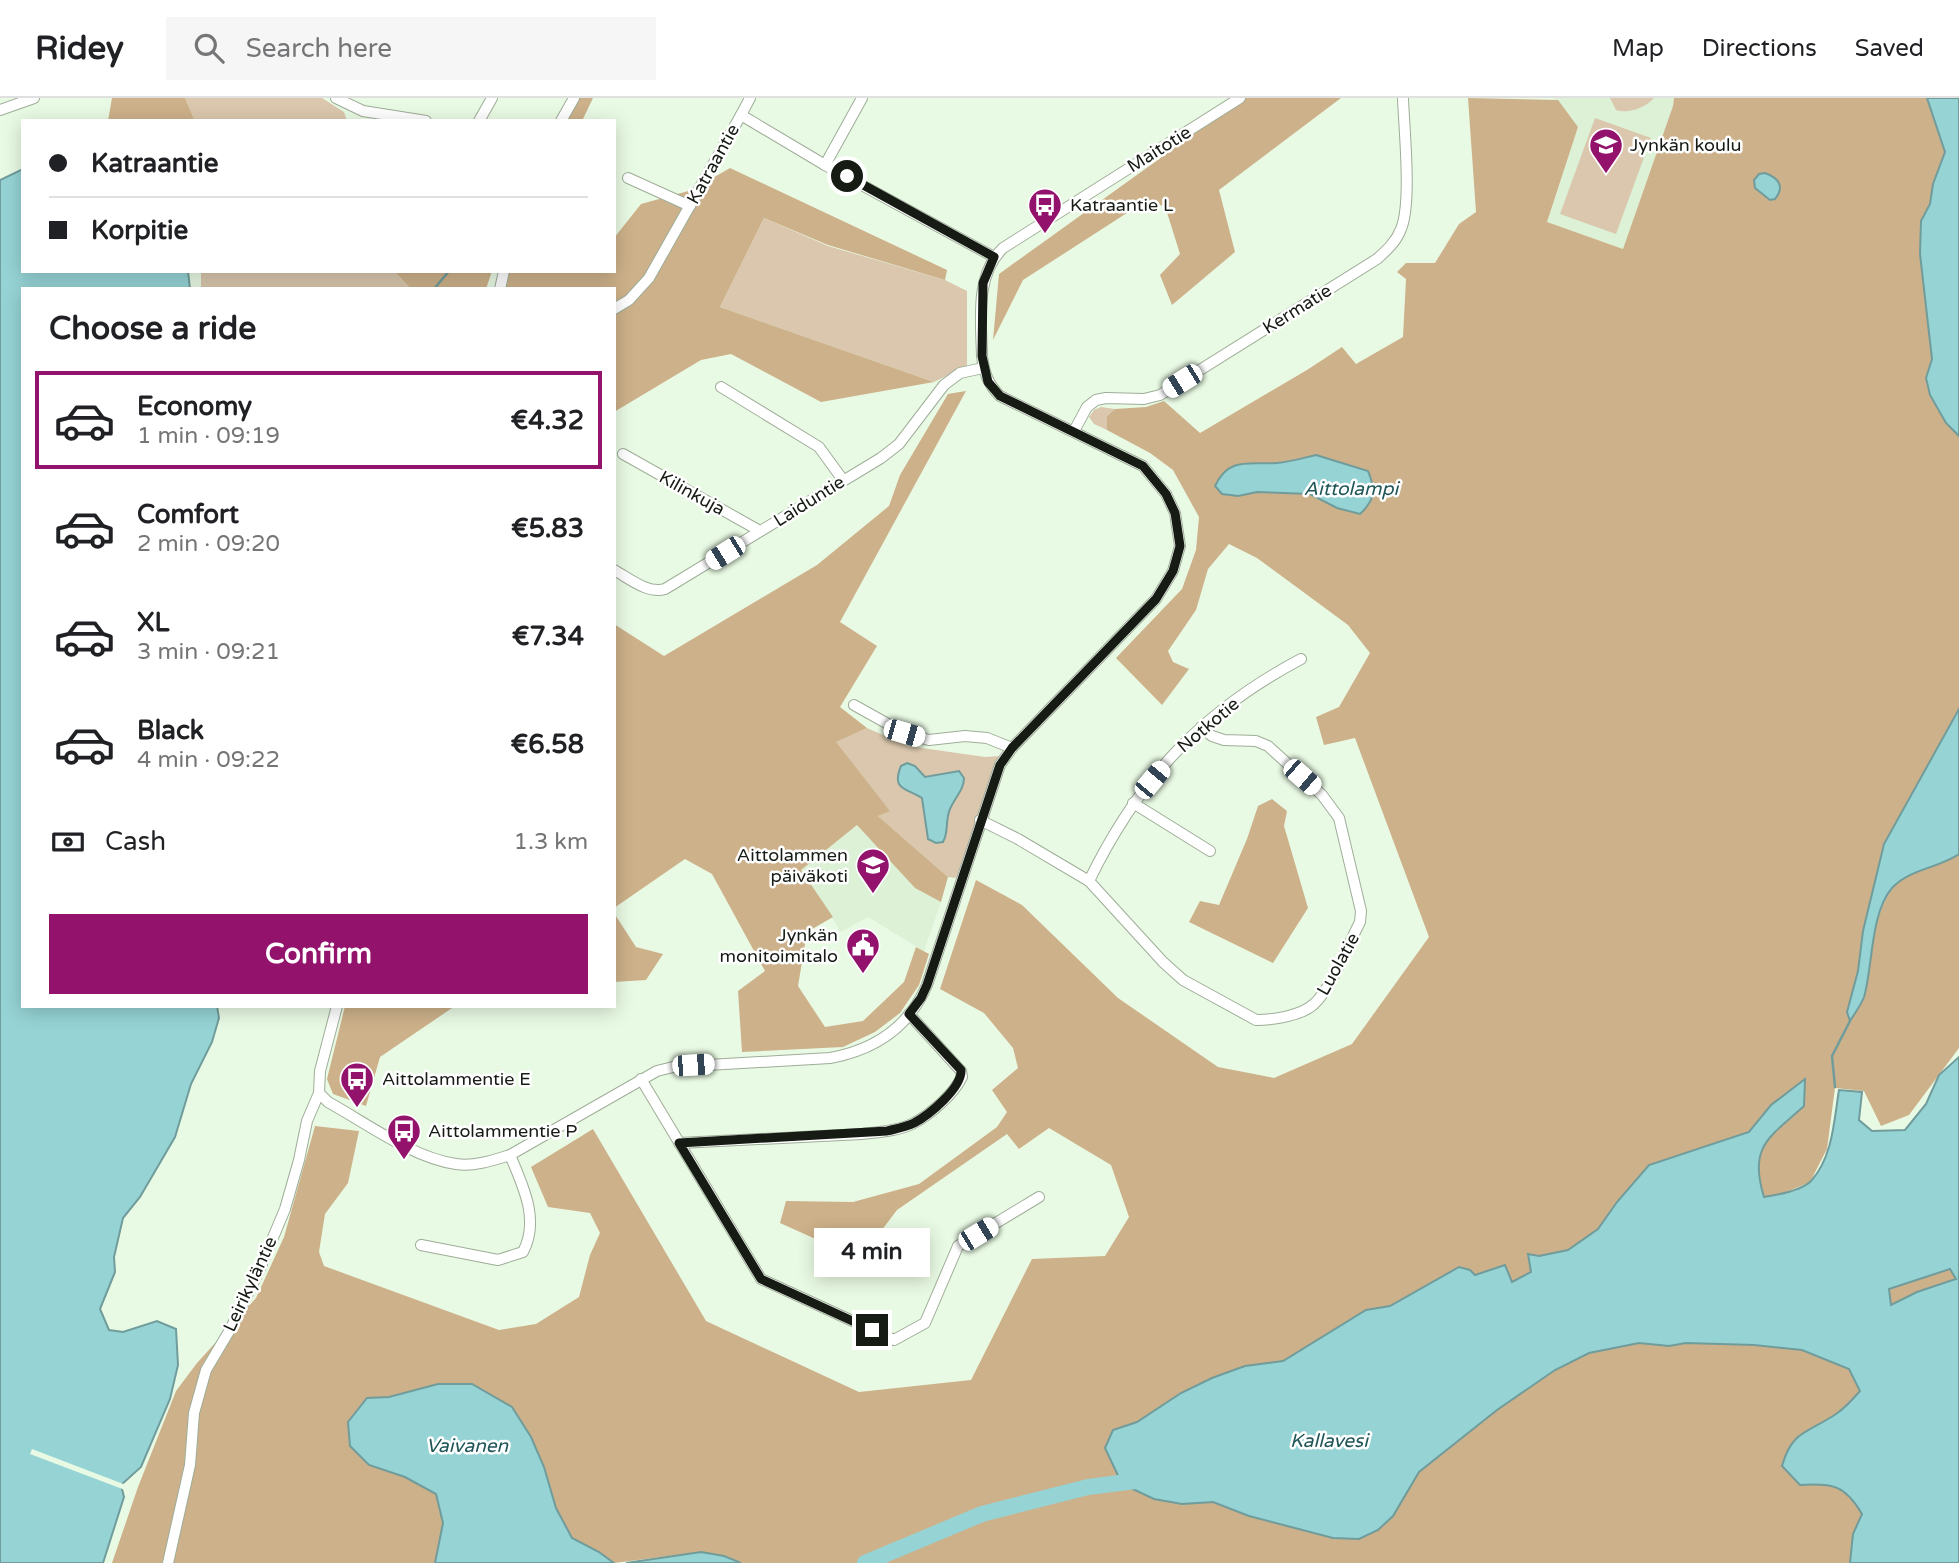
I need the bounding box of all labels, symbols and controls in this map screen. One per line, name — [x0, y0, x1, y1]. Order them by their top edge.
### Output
search box — [166, 17, 656, 80]
text: Ridey — [35, 29, 124, 68]
icon: search — [190, 29, 228, 67]
text: Search here — [246, 33, 392, 64]
text: Map — [1612, 34, 1664, 63]
text: Directions — [1702, 34, 1817, 63]
text: Saved — [1855, 34, 1924, 63]
street label: Katraantie — [682, 120, 744, 208]
street label: Maitotie — [1123, 121, 1195, 177]
school or university icon: Jynkän koulu — [1587, 126, 1625, 175]
place label: Jynkän koulu — [1630, 134, 1741, 156]
text: Katraantie — [91, 148, 218, 179]
route start — [831, 160, 863, 192]
bus stop icon: Katraantie L — [1026, 186, 1064, 235]
place label: Katraantie L — [1070, 194, 1174, 216]
text: Korpitie — [91, 215, 188, 246]
street label: Kermatie — [1258, 279, 1336, 339]
text: Choose a ride — [49, 310, 256, 348]
car — [1159, 361, 1206, 401]
icon: car — [53, 389, 116, 452]
text: Economy — [137, 391, 252, 422]
text: €4.32 — [511, 405, 584, 436]
text: 1 min · 09:19 — [137, 422, 280, 450]
street label: Kilinkuja — [655, 466, 729, 520]
street label: Laiduntie — [769, 471, 849, 531]
water label: Aittolampi — [1304, 478, 1400, 500]
icon: car — [53, 497, 116, 560]
text: Comfort — [137, 499, 239, 530]
text: €5.83 — [511, 513, 584, 544]
text: 2 min · 09:20 — [137, 530, 280, 558]
car — [702, 533, 749, 573]
icon: car — [53, 605, 116, 668]
text: XL — [137, 607, 169, 638]
text: €7.34 — [512, 621, 584, 652]
text: 3 min · 09:21 — [137, 638, 280, 666]
street label: Notkotie — [1173, 693, 1243, 757]
icon: car — [53, 713, 116, 776]
text: Black — [137, 715, 204, 746]
car — [881, 717, 928, 749]
text: €6.58 — [511, 729, 584, 760]
text: 4 min · 09:22 — [137, 746, 280, 774]
car — [1280, 755, 1325, 799]
car — [1131, 757, 1174, 803]
icon: cash — [49, 823, 87, 861]
text: Cash — [105, 826, 166, 857]
text: 1.3 km — [514, 828, 588, 856]
place label: Aittolammen päiväkoti — [737, 844, 848, 887]
school or university icon: Aittolammen päiväkoti — [854, 846, 892, 895]
button: Confirm — [49, 914, 588, 994]
place label: Jynkän monitoimitalo — [719, 924, 838, 967]
public building icon: Jynkän monitoimitalo — [844, 926, 882, 975]
street label: Luolatie — [1312, 929, 1364, 999]
car — [672, 1053, 715, 1077]
bus stop icon: Aittolammentie E — [338, 1060, 376, 1109]
place label: Aittolammentie E — [382, 1068, 531, 1090]
bus stop icon: Aittolammentie P — [385, 1112, 423, 1161]
place label: Aittolammentie P — [428, 1120, 577, 1142]
car — [955, 1214, 1002, 1254]
callout: 4 min — [814, 1228, 930, 1278]
street label: Leirikyläntie — [218, 1233, 282, 1335]
text: 4 min — [841, 1238, 903, 1266]
route end — [856, 1314, 888, 1346]
water label: Kallavesi — [1290, 1430, 1370, 1452]
water label: Vaivanen — [426, 1435, 508, 1457]

